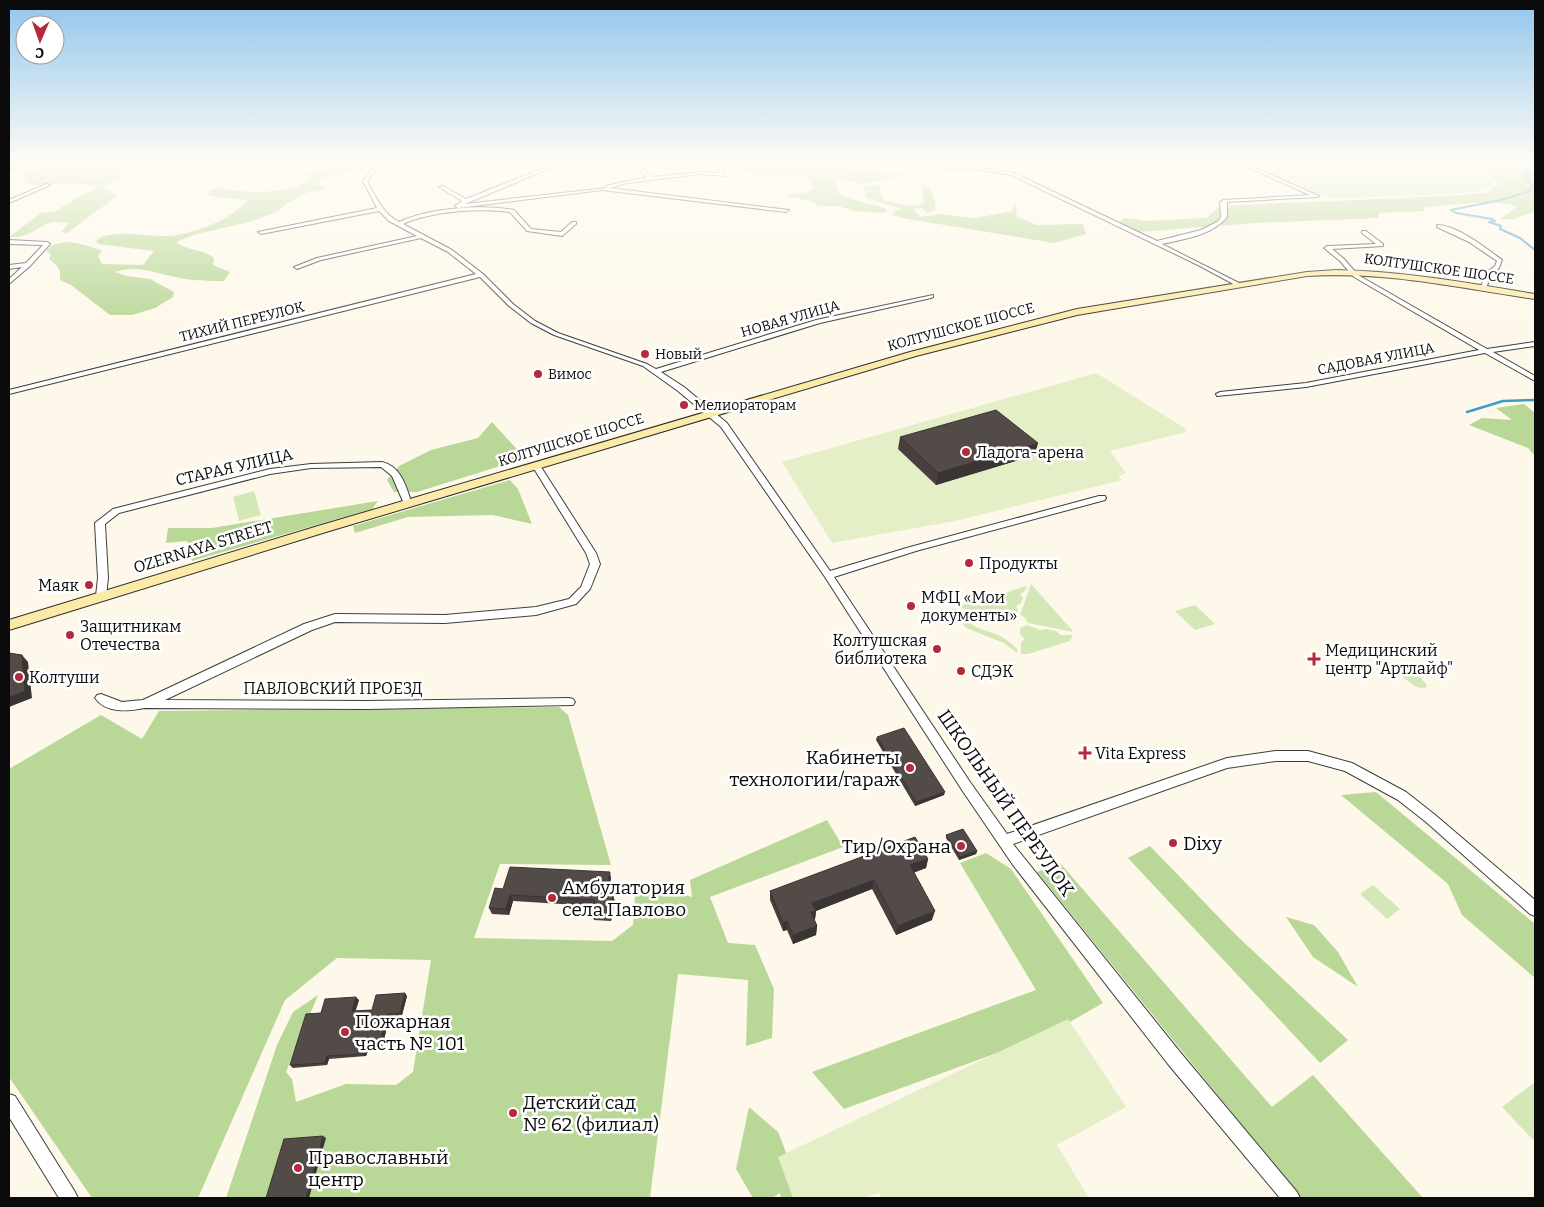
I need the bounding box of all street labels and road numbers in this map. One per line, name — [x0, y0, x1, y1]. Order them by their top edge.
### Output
street label: КОЛТУШСКОЕ ШОССЕ — [1363, 250, 1515, 288]
street label: ТИХИЙ ПЕРЕУЛОК — [178, 297, 306, 346]
street label: НОВАЯ УЛИЦА — [739, 297, 841, 341]
street label: КОЛТУШСКОЕ ШОССЕ — [886, 299, 1036, 355]
street label: САДОВАЯ УЛИЦА — [1316, 339, 1436, 379]
street label: КОЛТУШСКОЕ ШОССЕ — [496, 410, 646, 470]
street label: СТАРАЯ УЛИЦА — [174, 444, 295, 490]
street label: OZERNAYA STREET — [131, 517, 275, 577]
street label: ПАВЛОВСКИЙ ПРОЕЗД — [243, 678, 423, 698]
street label: ШКОЛЬНЫЙ ПЕРЕУЛОК — [933, 705, 1080, 901]

